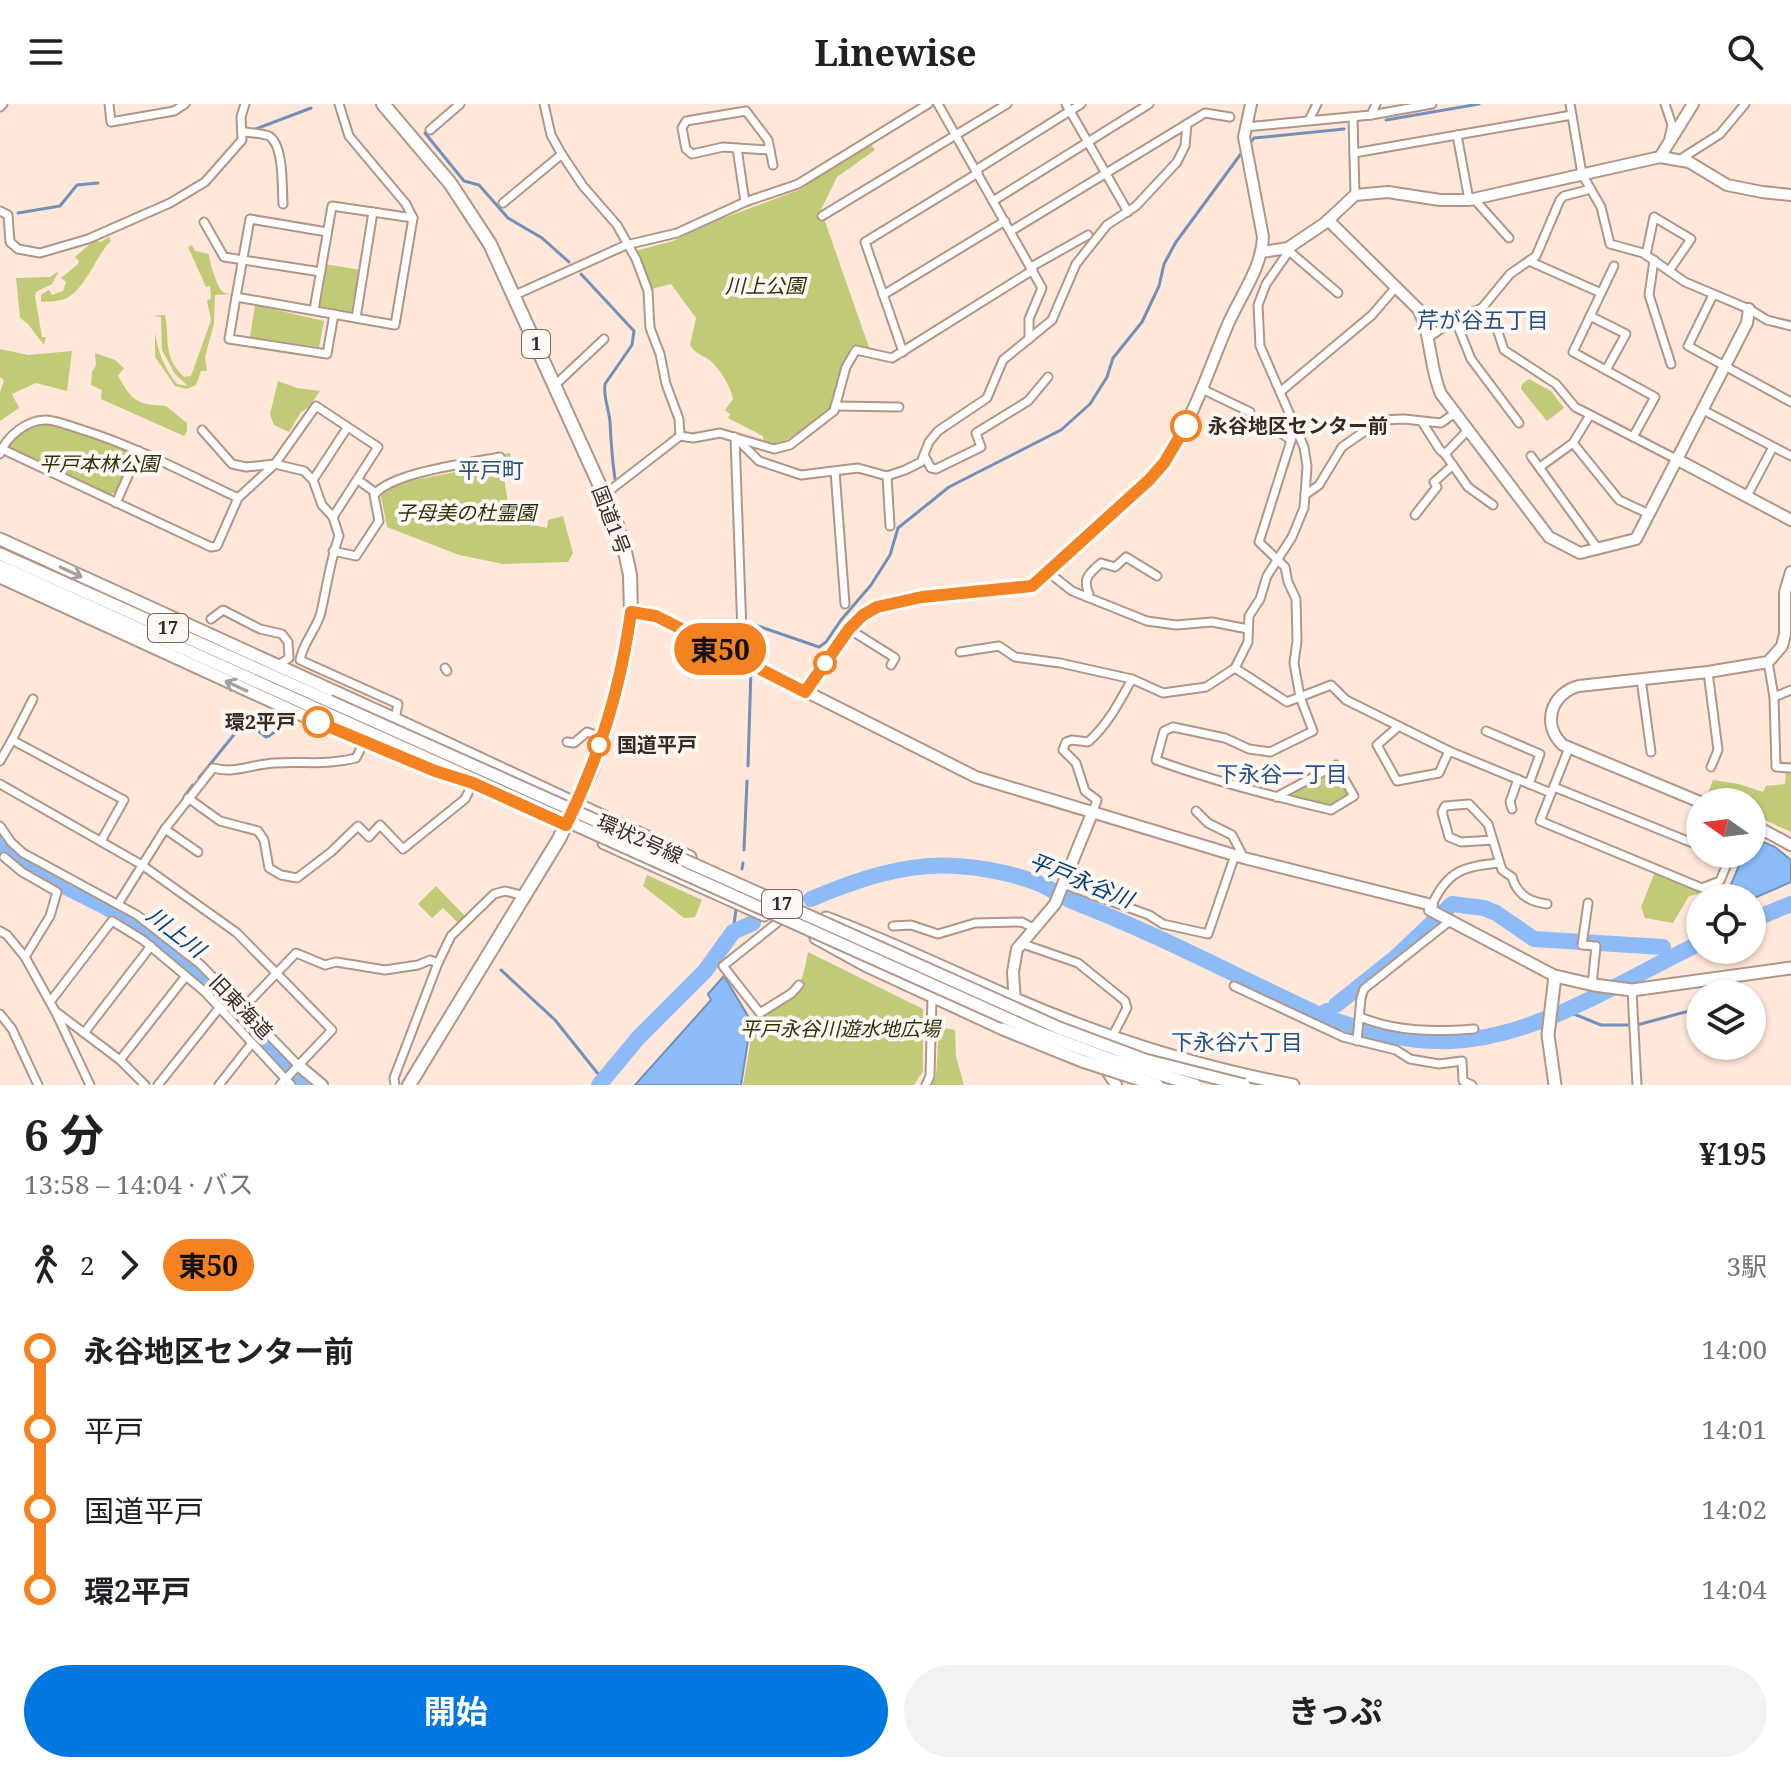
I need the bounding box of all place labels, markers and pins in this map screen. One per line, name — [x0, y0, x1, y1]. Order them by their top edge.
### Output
marker: 永谷地区センター前 — [1171, 411, 1201, 441]
place label: 永谷地区センター前 — [1208, 412, 1388, 439]
unlabelled marker — [814, 652, 836, 674]
marker: 環2平戸 — [303, 707, 333, 737]
place label: 環2平戸 — [225, 708, 296, 735]
place label: 国道平戸 — [617, 731, 697, 758]
marker: 国道平戸 — [588, 734, 610, 756]

